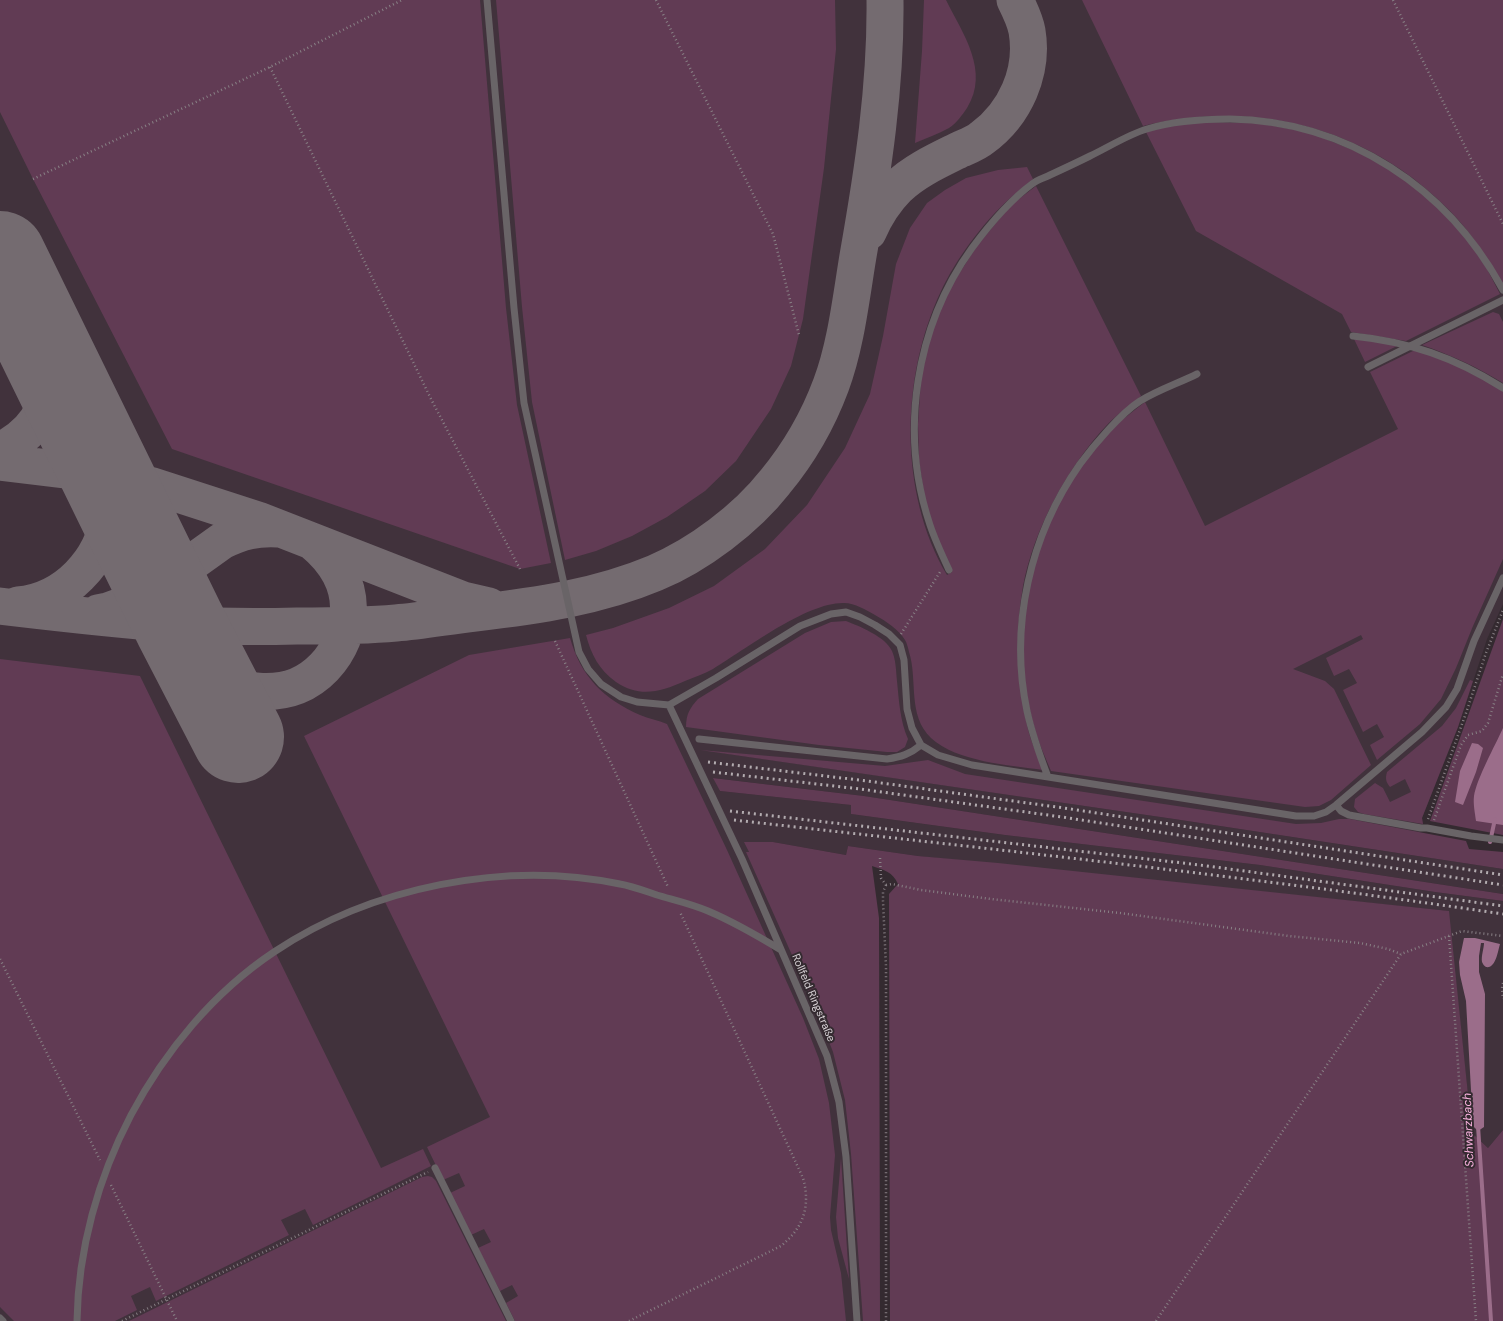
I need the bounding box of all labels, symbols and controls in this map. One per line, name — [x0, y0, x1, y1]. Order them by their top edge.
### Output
street label: Rollfeld Ringstraße — [788, 952, 838, 1044]
water label: Schwarzbach — [1461, 1093, 1477, 1167]

